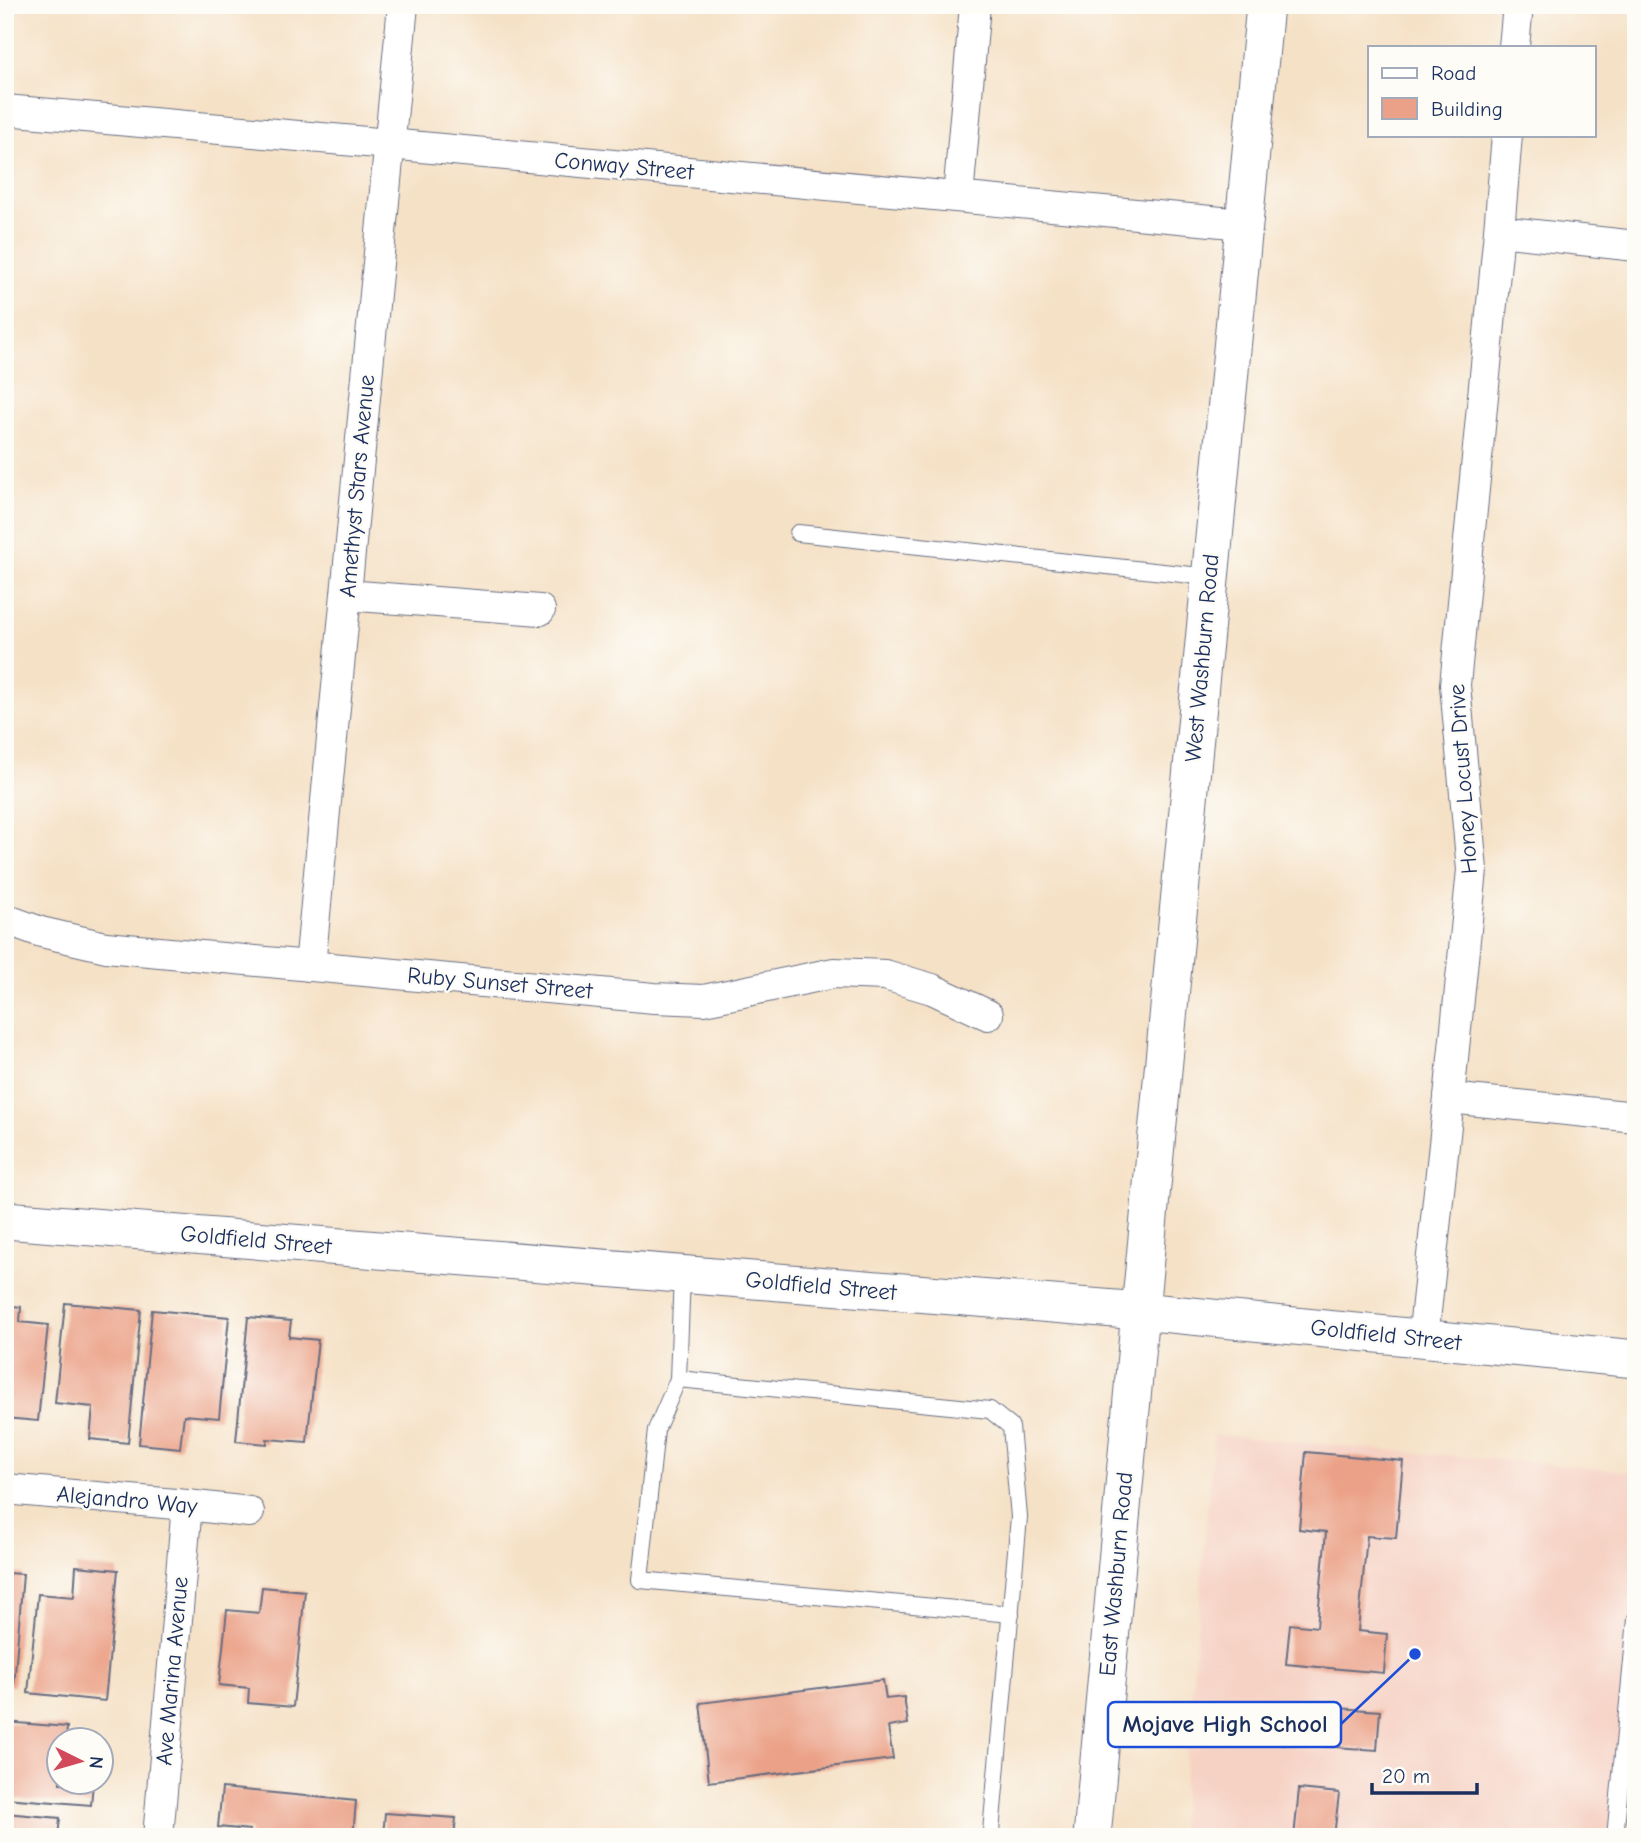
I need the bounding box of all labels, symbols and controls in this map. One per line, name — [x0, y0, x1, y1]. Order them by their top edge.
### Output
legend — [1368, 46, 1596, 136]
text: Road — [1431, 61, 1476, 85]
text: Building — [1431, 97, 1503, 121]
street label: Conway Street — [553, 146, 696, 186]
street label: Amethyst Stars Avenue — [334, 373, 380, 599]
street label: West Washburn Road — [1179, 553, 1225, 763]
street label: Honey Locust Drive — [1443, 683, 1483, 875]
street label: Ruby Sunset Street — [406, 961, 595, 1005]
street label: Goldfield Street — [179, 1220, 334, 1260]
street label: Goldfield Street — [744, 1266, 899, 1306]
street label: Goldfield Street — [1309, 1314, 1464, 1356]
street label: East Washburn Road — [1094, 1471, 1138, 1677]
street label: Alejandro Way — [55, 1480, 199, 1520]
street label: Ave Marina Avenue — [150, 1575, 194, 1767]
callout: Mojave High School — [1108, 1702, 1341, 1747]
text: Mojave High School — [1122, 1710, 1328, 1738]
north arrow — [46, 1727, 116, 1797]
scale bar — [1372, 1751, 1476, 1795]
text: N — [84, 1755, 107, 1770]
text: 20 m — [1382, 1764, 1430, 1788]

